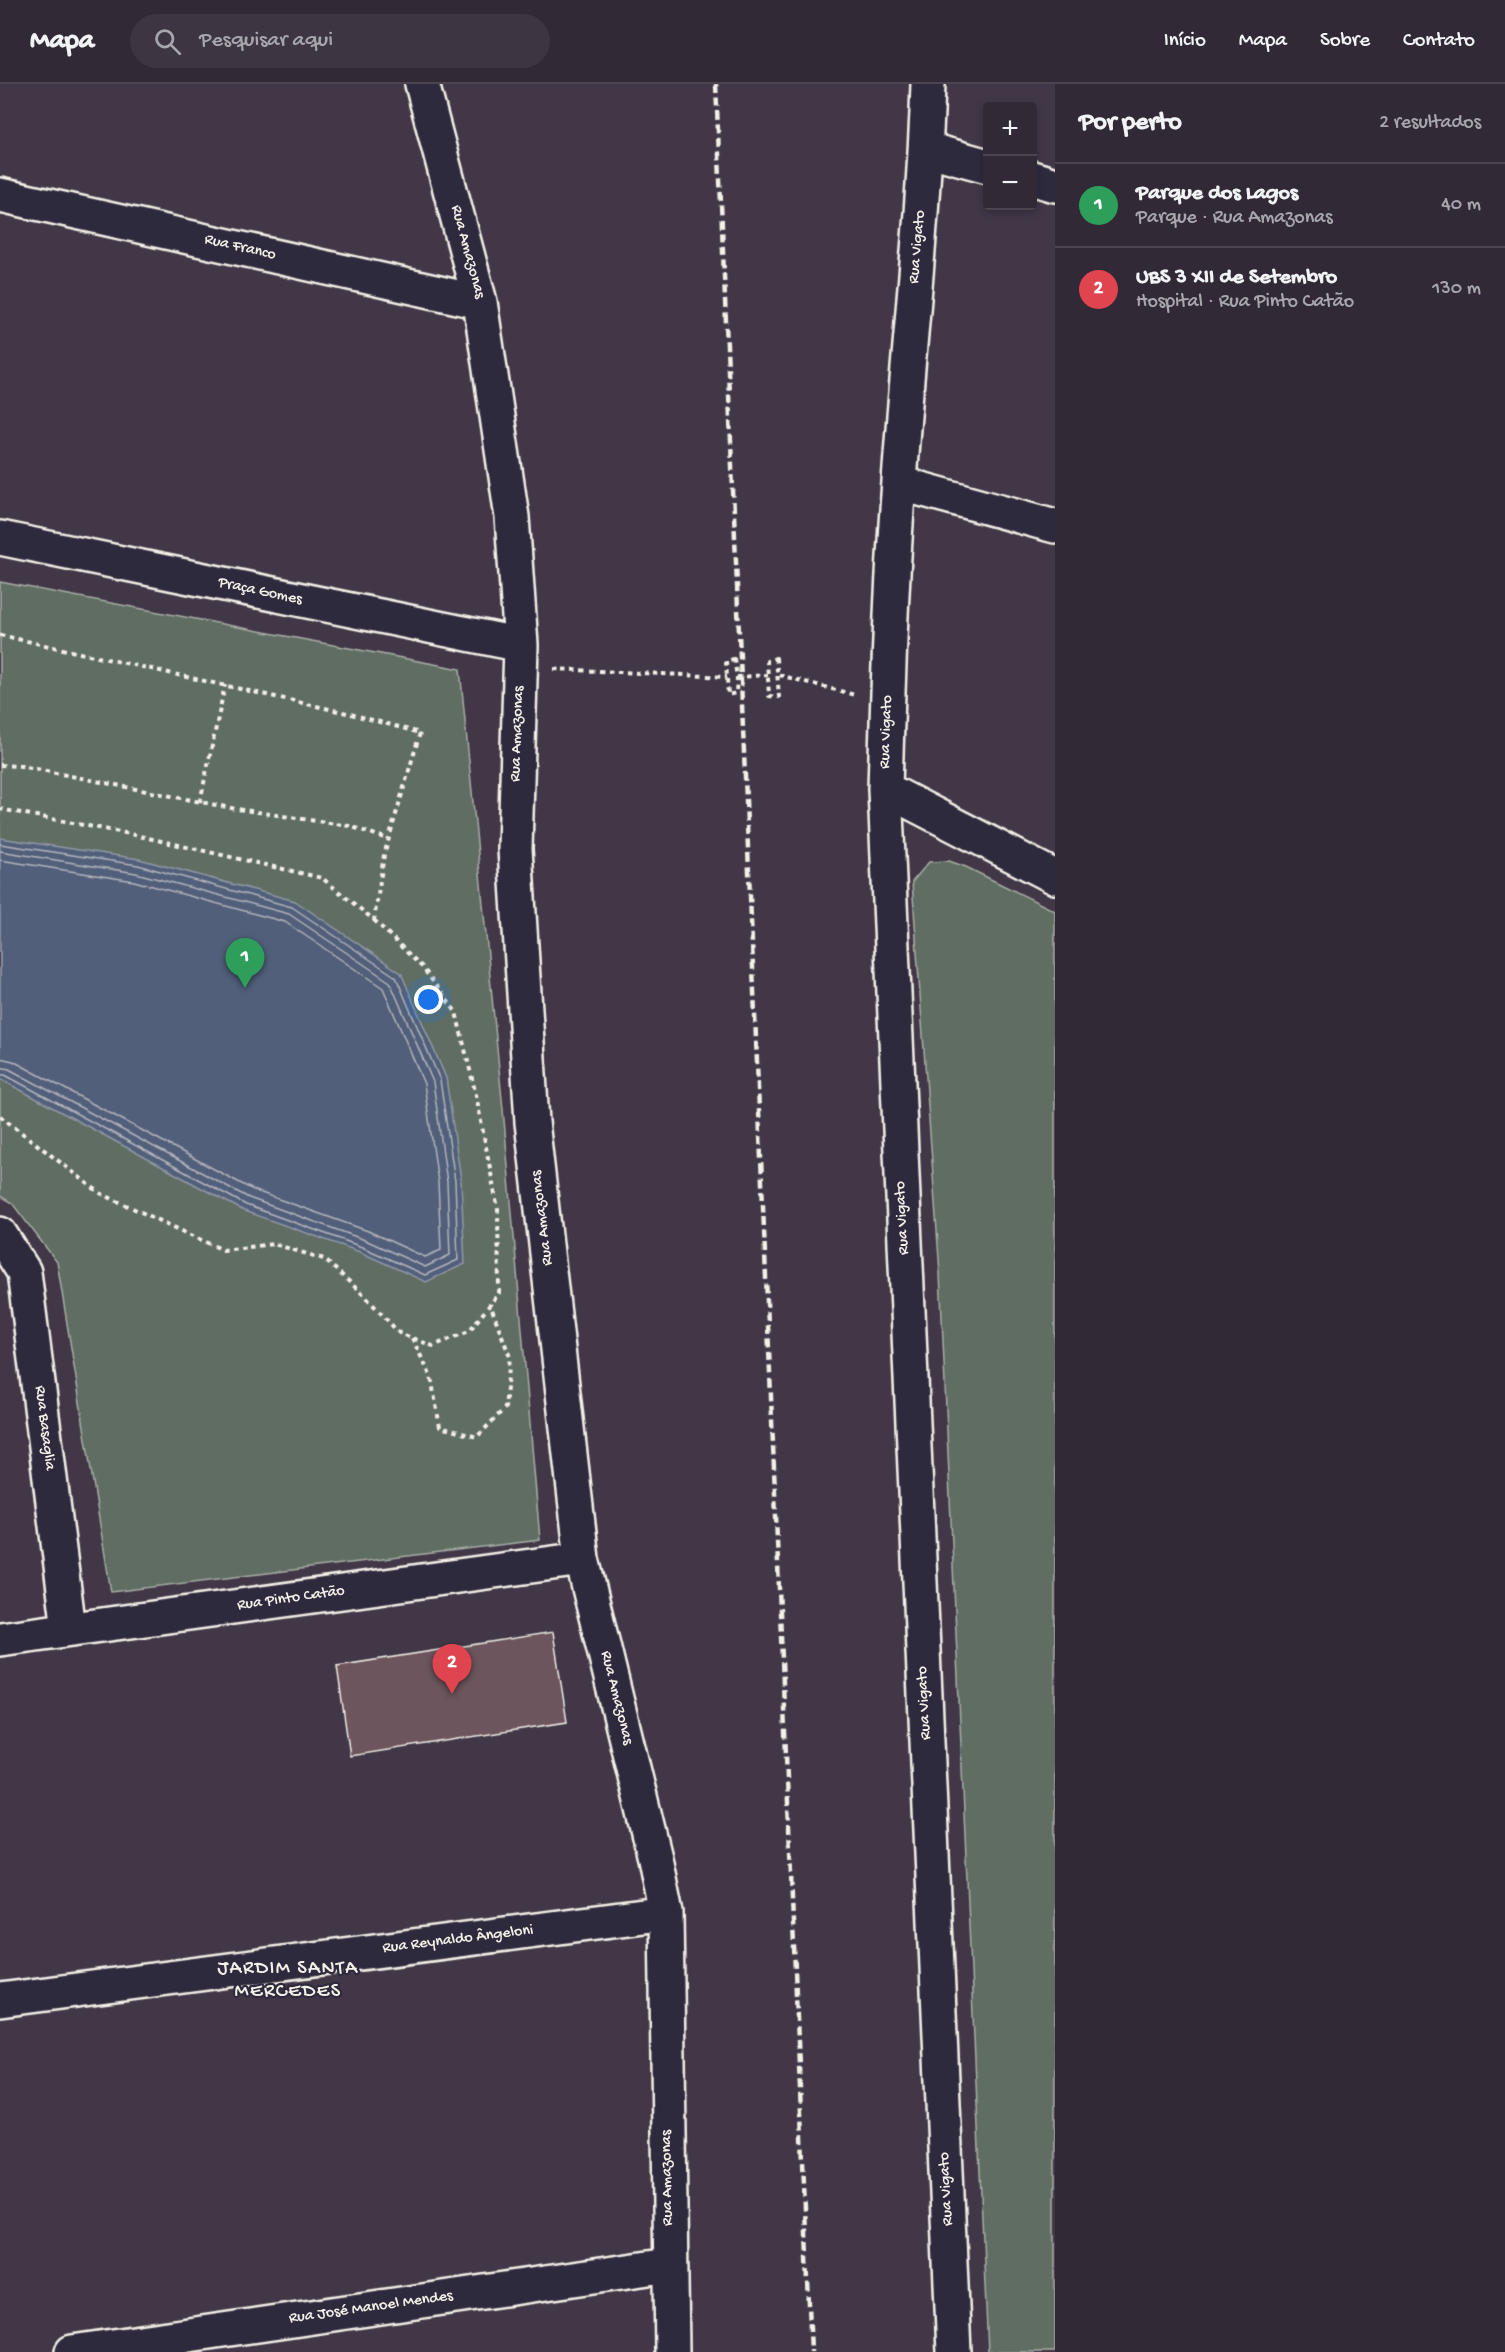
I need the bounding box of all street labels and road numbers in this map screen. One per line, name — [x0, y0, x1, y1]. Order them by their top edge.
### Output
street label: Rua Amazonas — [445, 203, 489, 302]
street label: Rua Vigato — [905, 209, 931, 285]
street label: Rua Franco — [202, 231, 278, 265]
street label: Praça Gomes — [215, 574, 305, 610]
street label: Rua Amazonas — [507, 685, 529, 782]
street label: Rua Vigato — [876, 695, 898, 769]
street label: Rua Amazonas — [528, 1168, 558, 1267]
street label: Rua Vigato — [892, 1181, 914, 1255]
street label: Rua Basaglia — [29, 1384, 59, 1473]
street label: Rua Pinto Catão — [236, 1582, 346, 1616]
street label: Rua Amazonas — [595, 1649, 637, 1748]
street label: Rua Vigato — [914, 1666, 936, 1740]
street label: Rua Reynaldo Ângeloni — [381, 1919, 535, 1959]
street label: Rua Amazonas — [658, 2129, 678, 2226]
street label: Rua Vigato — [936, 2152, 958, 2226]
street label: Rua José Manoel Mendes — [288, 2287, 455, 2329]

